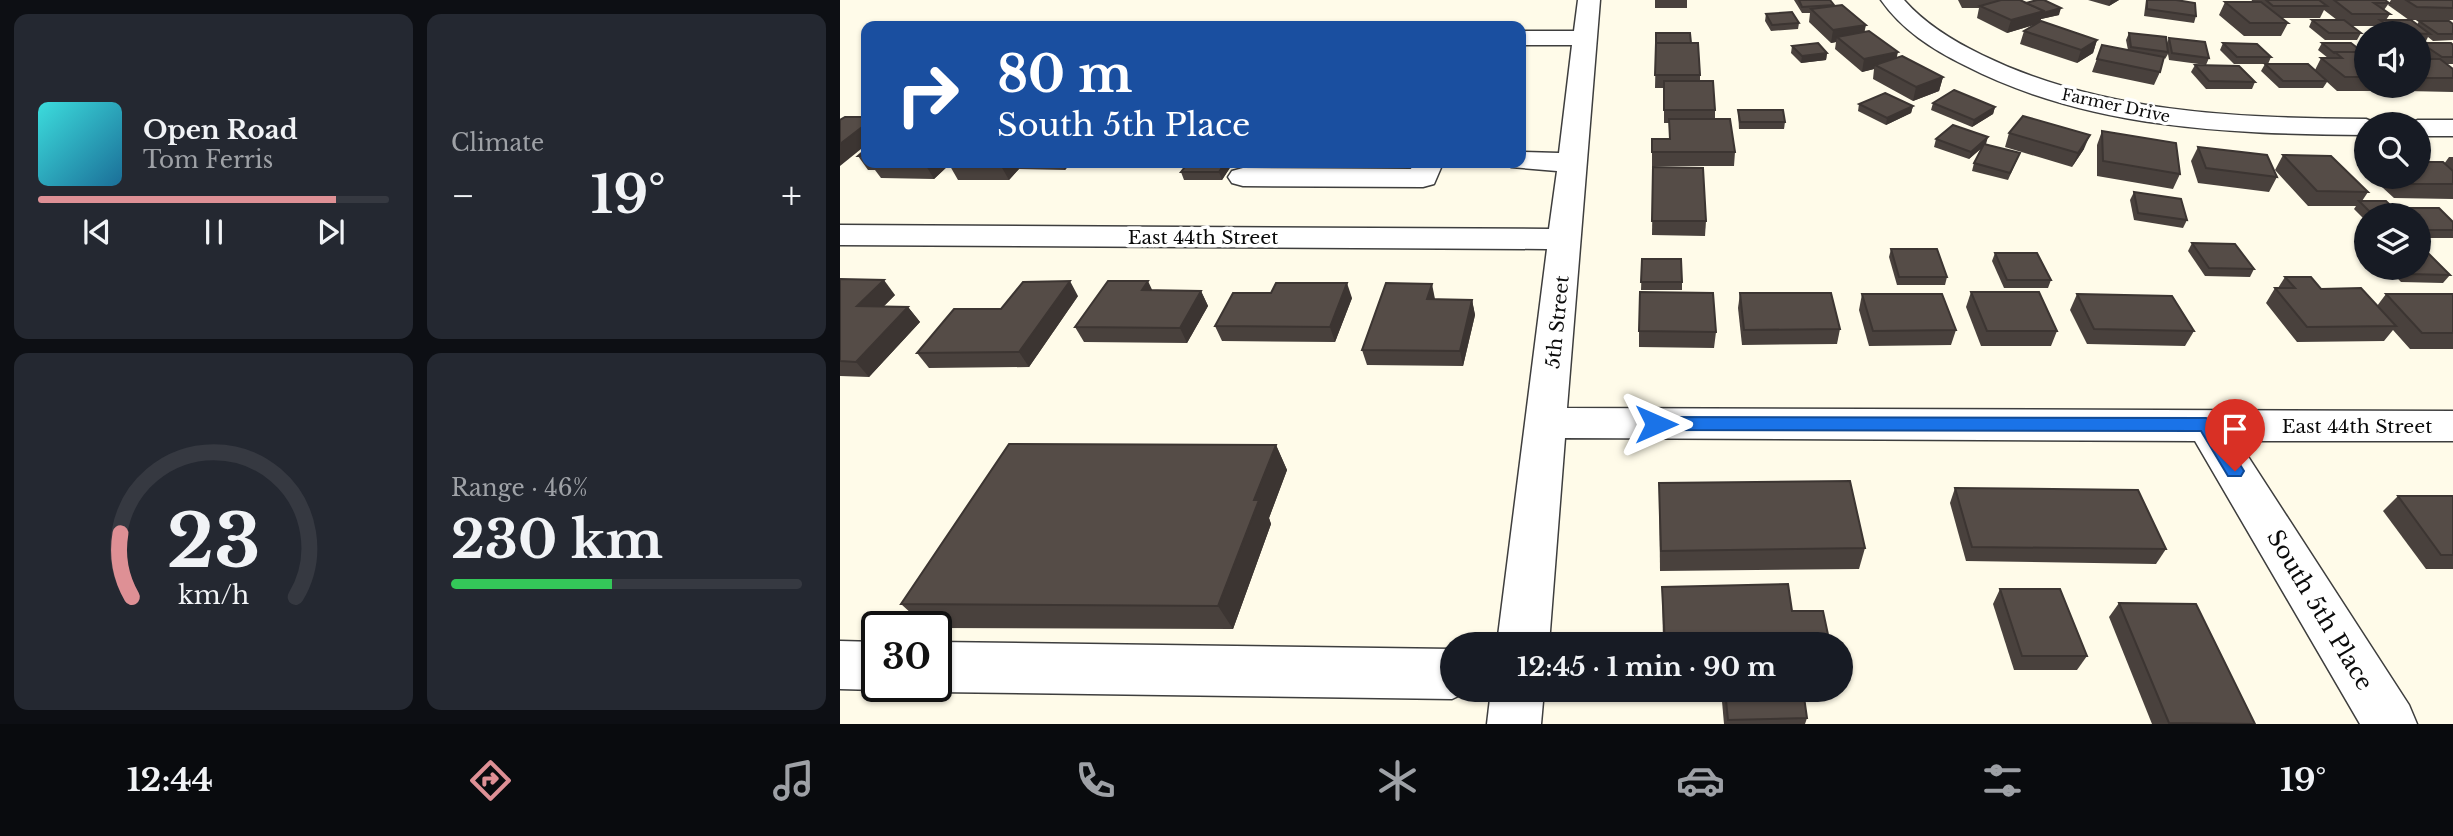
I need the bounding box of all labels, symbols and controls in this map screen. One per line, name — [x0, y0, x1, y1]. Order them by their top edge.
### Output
map controls — [2354, 21, 2431, 280]
button: sound — [2354, 21, 2431, 98]
text: 80 m — [997, 44, 1132, 105]
icon: right — [882, 49, 973, 140]
street label: Farmer Drive — [2060, 84, 2172, 126]
text: South 5th Place — [997, 105, 1250, 145]
button: search — [2354, 112, 2431, 189]
text: Open Road — [143, 114, 298, 146]
text: Climate — [451, 129, 544, 157]
text: Tom Ferris — [143, 146, 273, 174]
text: 19° — [591, 163, 666, 227]
text: − — [451, 172, 475, 219]
text: + — [781, 172, 802, 219]
button: layers — [2354, 203, 2431, 280]
icon: previous — [78, 213, 116, 251]
icon: pause — [195, 213, 233, 251]
icon: next — [312, 213, 350, 251]
street label: East 44th Street — [1128, 226, 1279, 249]
street label: 5th Street — [1541, 273, 1574, 370]
position arrow — [1619, 387, 1693, 461]
pin — [2205, 399, 2265, 471]
icon: arrive — [2216, 410, 2254, 448]
street label: East 44th Street — [2282, 415, 2433, 438]
text: Range · 46% — [451, 474, 588, 502]
text: 23 — [167, 497, 260, 588]
text: 230 km — [451, 508, 663, 572]
street label: South 5th Place — [2261, 525, 2379, 695]
text: km/h — [178, 580, 249, 611]
speed limit sign: 30 — [861, 611, 952, 702]
text: 12:45 · 1 min · 90 m — [1517, 651, 1776, 683]
icon: directions — [466, 756, 515, 805]
icon: music — [769, 756, 818, 805]
icon: phone — [1071, 756, 1120, 805]
icon: climate — [1373, 756, 1422, 805]
icon: car — [1676, 756, 1725, 805]
icon: filters — [1978, 756, 2027, 805]
text: 12:44 — [127, 760, 213, 800]
text: 19° — [2280, 760, 2326, 800]

